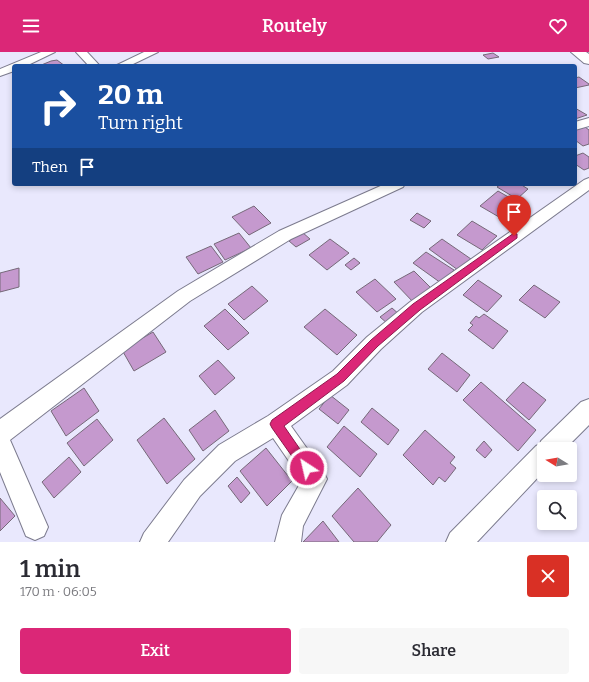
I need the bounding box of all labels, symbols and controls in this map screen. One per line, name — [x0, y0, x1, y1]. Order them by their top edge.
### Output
icon: menu — [20, 15, 42, 37]
text: Routely — [262, 15, 327, 37]
icon: heart — [547, 15, 569, 37]
text: 20 m — [98, 78, 163, 111]
icon: right — [32, 80, 84, 132]
text: Turn right — [98, 112, 183, 134]
icon: arrive — [76, 156, 98, 178]
text: Then — [32, 158, 68, 176]
pin — [497, 195, 531, 236]
icon: arrive — [503, 201, 525, 223]
north arrow — [537, 442, 577, 482]
map controls — [537, 442, 577, 530]
position arrow — [286, 447, 328, 489]
button: search — [537, 490, 577, 530]
text: 1 min — [20, 555, 80, 583]
button: close — [527, 555, 569, 597]
text: 170 m · 06:05 — [20, 584, 97, 599]
button: Exit — [20, 628, 291, 674]
button: Share — [299, 628, 569, 674]

